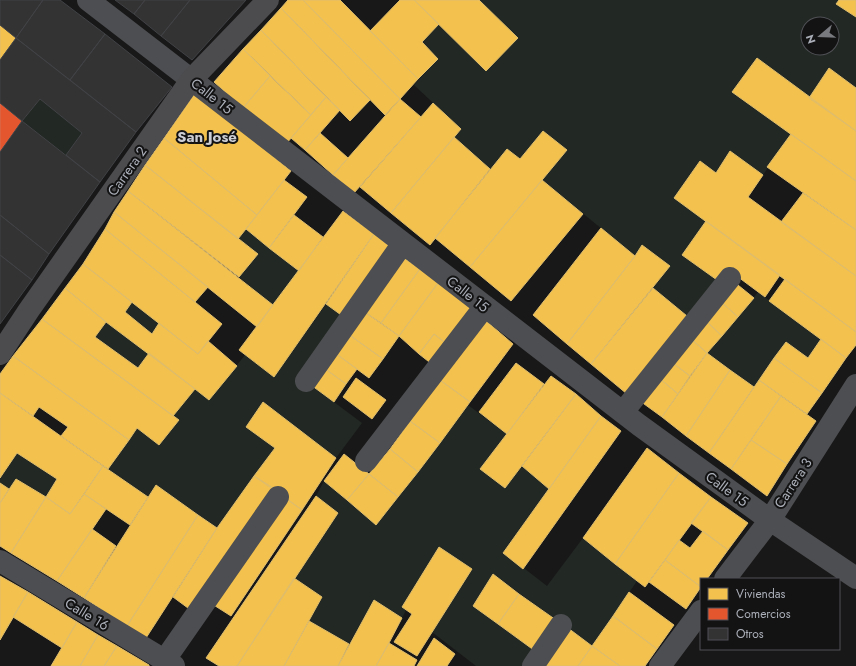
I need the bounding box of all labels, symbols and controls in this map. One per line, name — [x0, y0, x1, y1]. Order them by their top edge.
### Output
north arrow — [800, 16, 840, 56]
text: N — [802, 33, 820, 46]
street label: Calle 15 — [187, 73, 237, 119]
district label: San José — [177, 126, 237, 148]
street label: Carrera 2 — [103, 142, 151, 200]
street label: Calle 15 — [443, 271, 493, 317]
street label: Carrera 3 — [769, 454, 817, 512]
street label: Calle 15 — [702, 467, 753, 511]
legend — [700, 578, 840, 650]
text: Viviendas — [736, 585, 786, 603]
street label: Calle 16 — [61, 593, 113, 635]
text: Comercios — [736, 605, 791, 623]
text: Otros — [736, 625, 764, 643]

